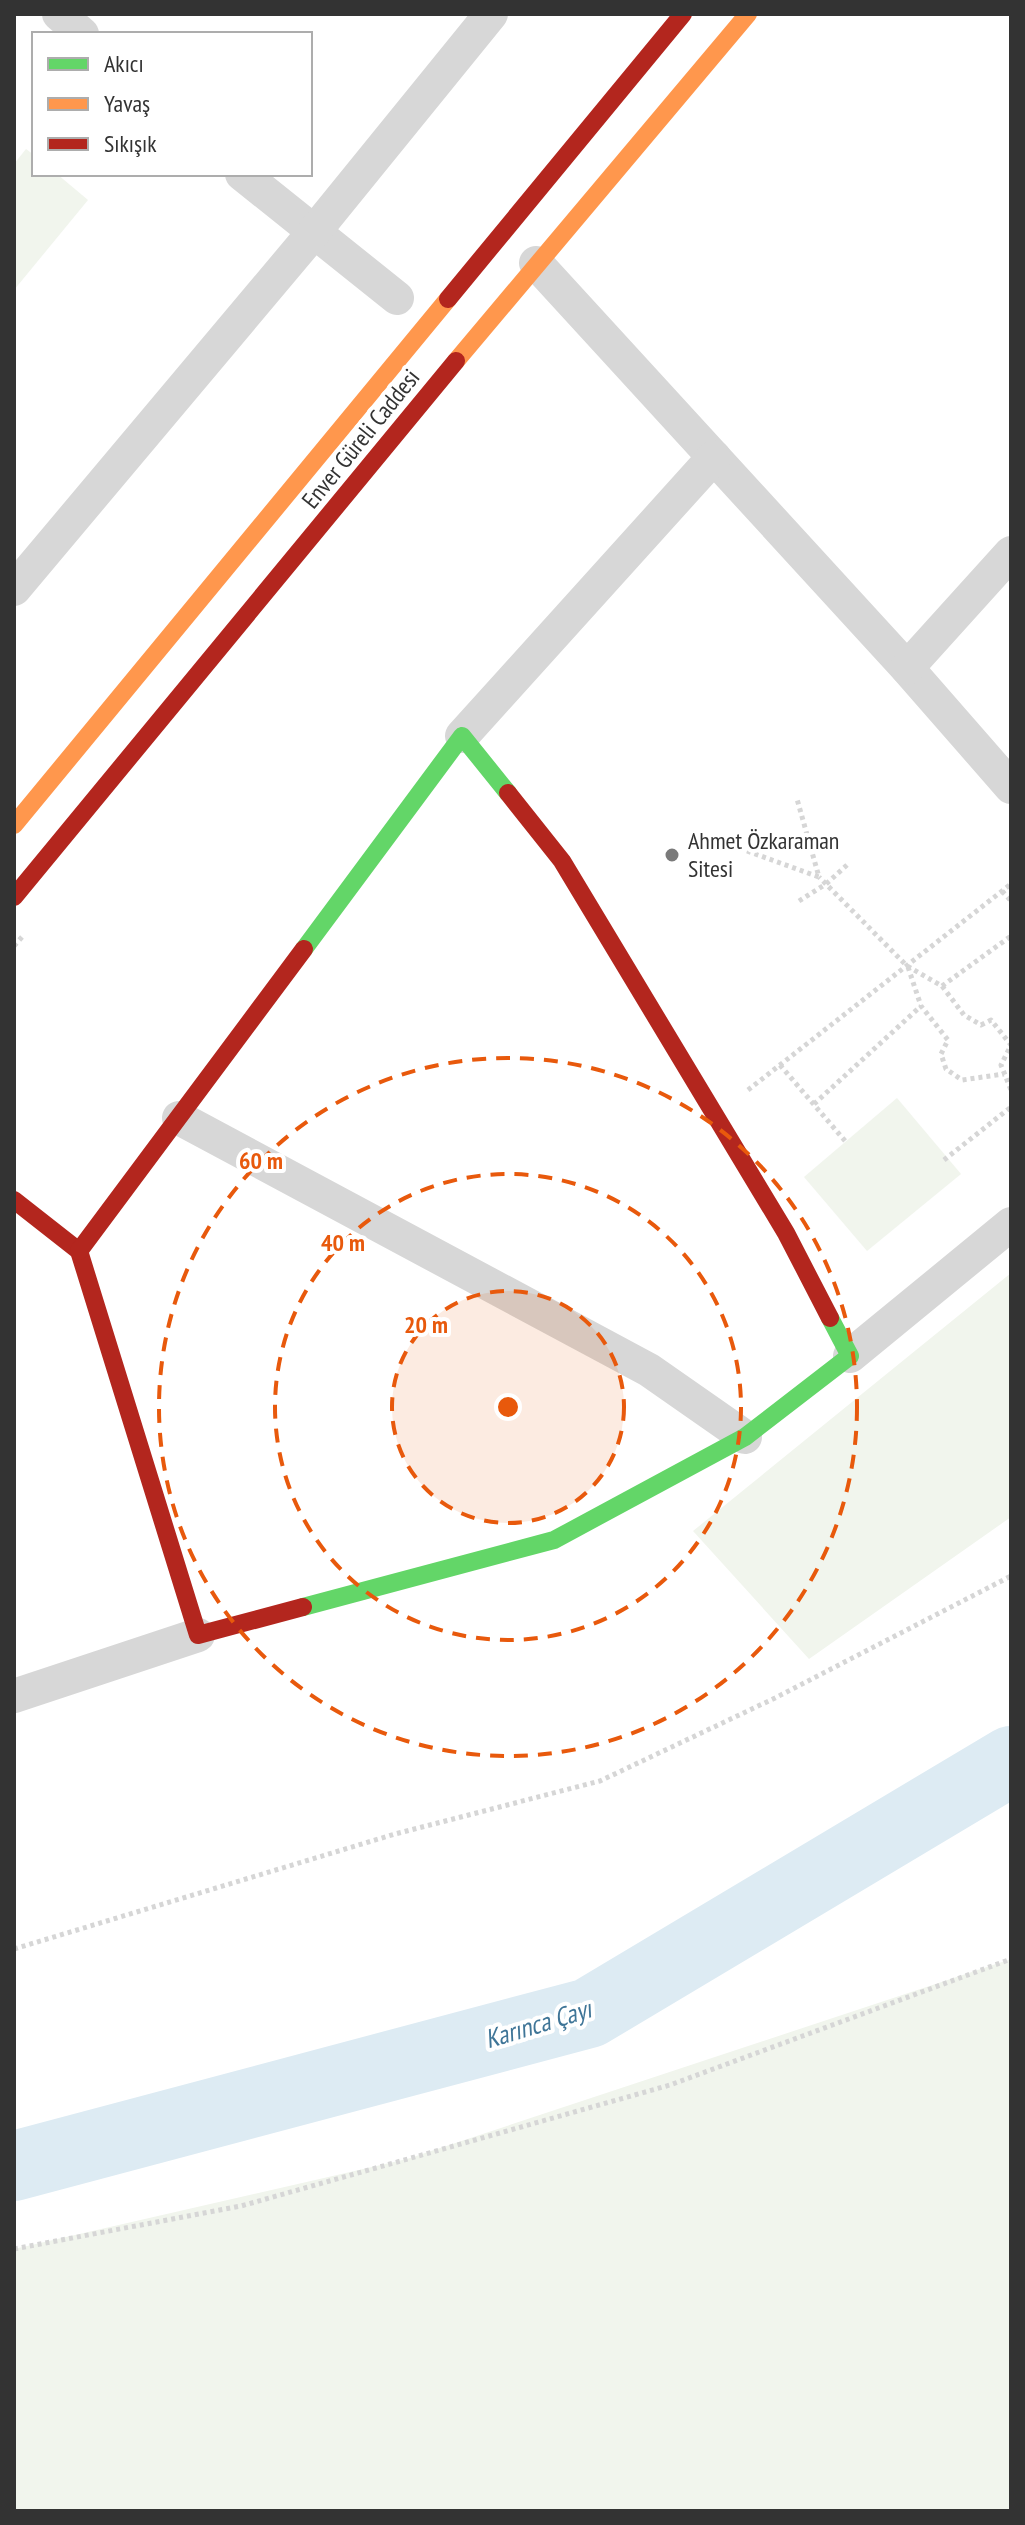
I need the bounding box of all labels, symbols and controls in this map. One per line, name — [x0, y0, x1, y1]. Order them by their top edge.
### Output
legend — [32, 32, 312, 176]
text: Akıcı — [104, 48, 144, 79]
text: Yavaş — [104, 88, 150, 119]
text: Sıkışık — [104, 128, 157, 159]
street label: Enver Güreli Caddesi — [295, 363, 426, 515]
place label: Ahmet Özkaraman Sitesi — [688, 825, 839, 884]
marker: Ahmet Özkaraman Sitesi — [663, 846, 681, 864]
text: 60 m — [239, 1145, 283, 1176]
text: 40 m — [321, 1227, 365, 1258]
text: 20 m — [404, 1309, 448, 1340]
centre of rings — [494, 1393, 522, 1421]
water label: Karınca Çayı — [481, 1991, 596, 2055]

